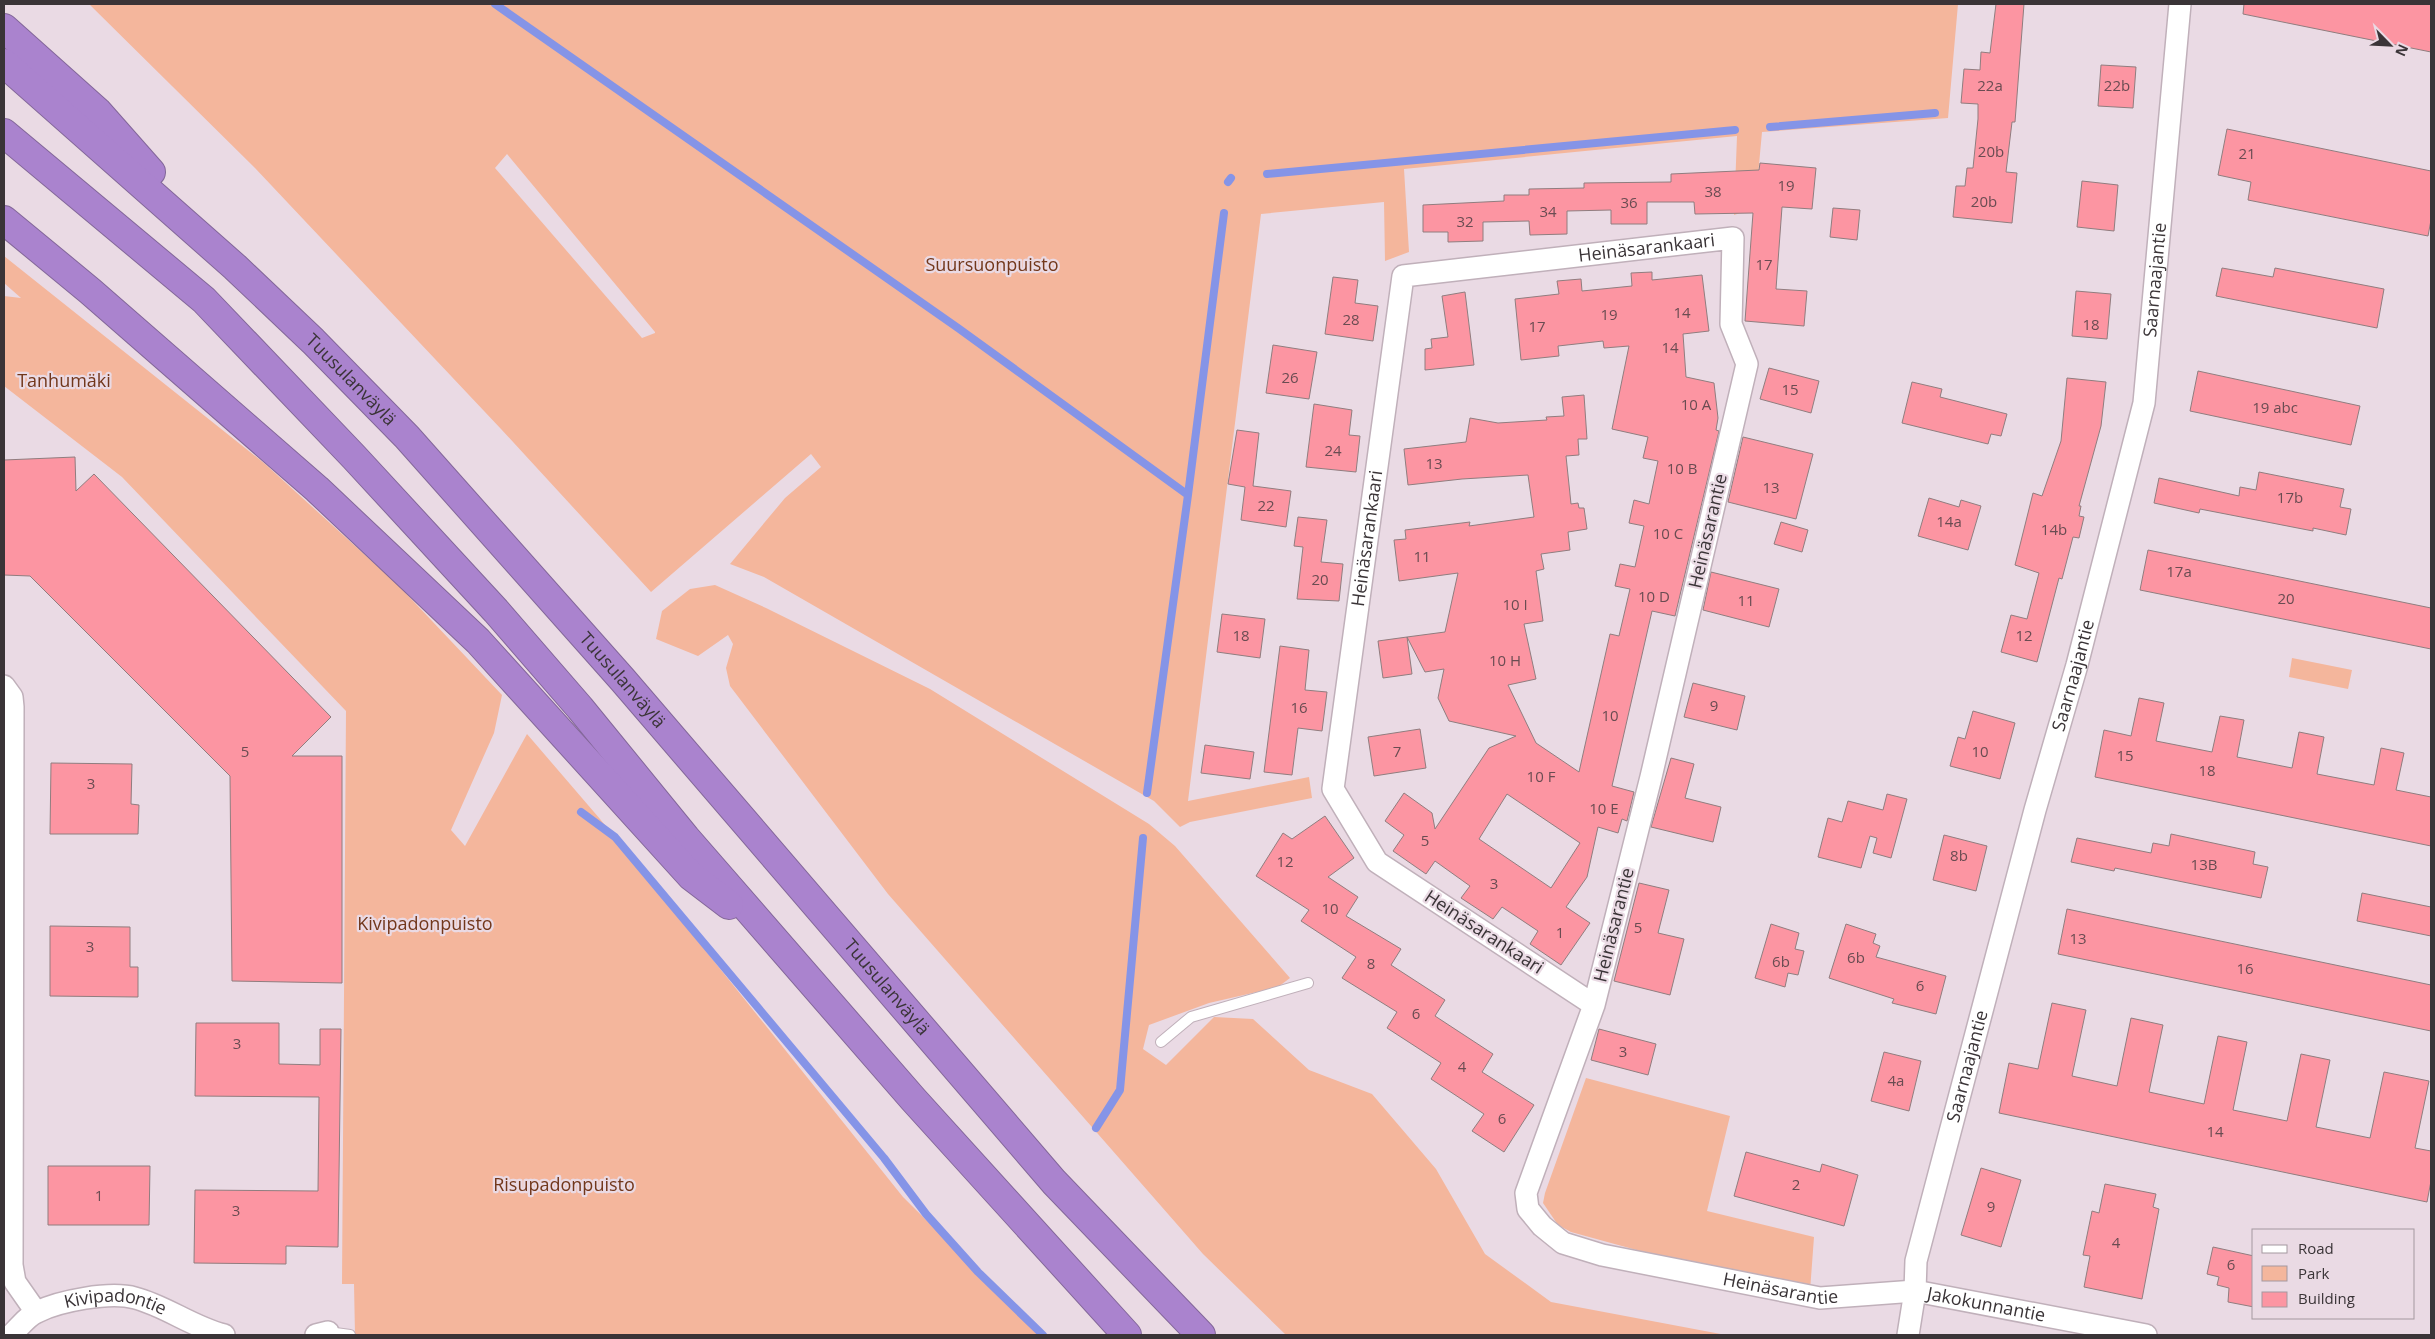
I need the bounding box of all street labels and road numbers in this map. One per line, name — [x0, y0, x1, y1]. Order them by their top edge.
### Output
street label: Saarnaajantie — [2137, 221, 2171, 338]
street label: Heinäsarankaari — [1577, 227, 1716, 267]
street label: Tuusulanväylä — [301, 328, 402, 430]
street label: Heinäsarankaari — [1345, 469, 1387, 608]
street label: Heinäsarantie — [1682, 471, 1732, 590]
street label: Saarnaajantie — [2045, 617, 2099, 734]
street label: Tuusulanväylä — [575, 626, 672, 733]
street label: Heinäsarantie — [1587, 865, 1639, 984]
street label: Heinäsarankaari — [1420, 884, 1549, 979]
street label: Tuusulanväylä — [839, 933, 936, 1040]
street label: Saarnaajantie — [1940, 1007, 1993, 1125]
street label: Heinäsarantie — [1721, 1266, 1839, 1309]
street label: Jakokunnantie — [1923, 1280, 2048, 1327]
street label: Kivipadontie — [61, 1283, 171, 1320]

